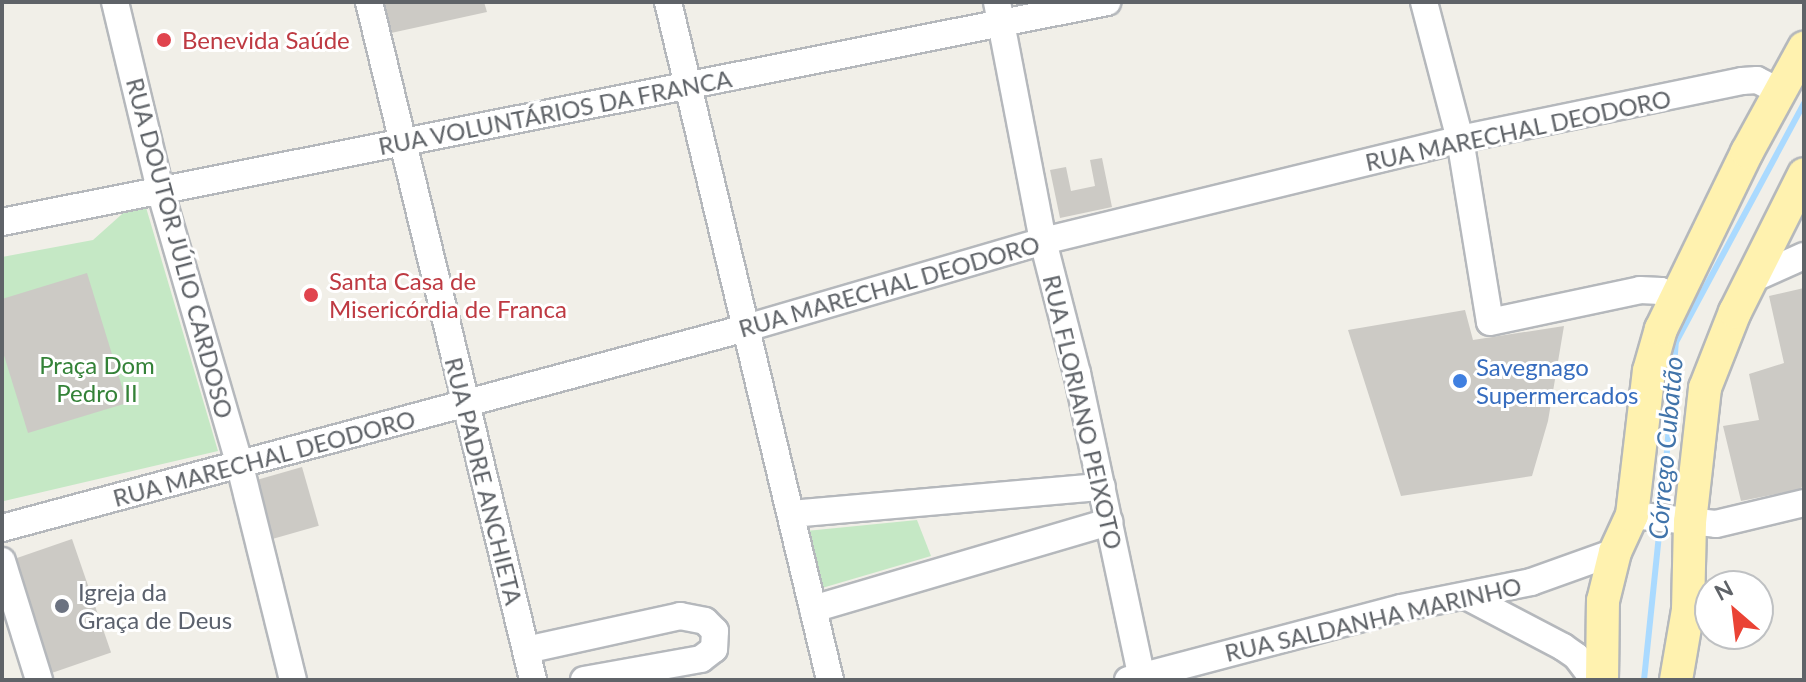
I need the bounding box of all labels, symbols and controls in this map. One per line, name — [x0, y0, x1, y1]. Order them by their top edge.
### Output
place label: Benevida Saúde — [182, 26, 350, 54]
marker: Benevida Saúde — [153, 29, 175, 51]
street label: RUA VOLUNTÁRIOS DA FRANCA — [375, 63, 735, 161]
street label: RUA DOUTOR JÚLIO CARDOSO — [120, 74, 240, 422]
street label: RUA MARECHAL DEODORO — [1362, 83, 1674, 177]
street label: RUA MARECHAL DEODORO — [734, 229, 1044, 343]
place label: Santa Casa de Misericórdia de Franca — [329, 267, 567, 323]
street label: RUA FLORIANO PEIXOTO — [1037, 272, 1129, 552]
marker: Santa Casa de Misericórdia de Franca — [300, 284, 322, 306]
park label: Praça Dom Pedro II — [39, 351, 155, 407]
place label: Savegnago Supermercados — [1476, 353, 1639, 409]
street label: RUA PADRE ANCHIETA — [439, 354, 529, 608]
water label: Córrego Cubatão — [1642, 355, 1690, 541]
marker: Savegnago Supermercados — [1451, 372, 1469, 390]
street label: RUA MARECHAL DEODORO — [109, 404, 419, 512]
north arrow — [1694, 570, 1774, 650]
street label: RUA SALDANHA MARINHO — [1221, 571, 1525, 667]
text: N — [1710, 574, 1737, 606]
place label: Igreja da Graça de Deus — [78, 578, 232, 634]
marker: Igreja da Graça de Deus — [53, 597, 71, 615]

